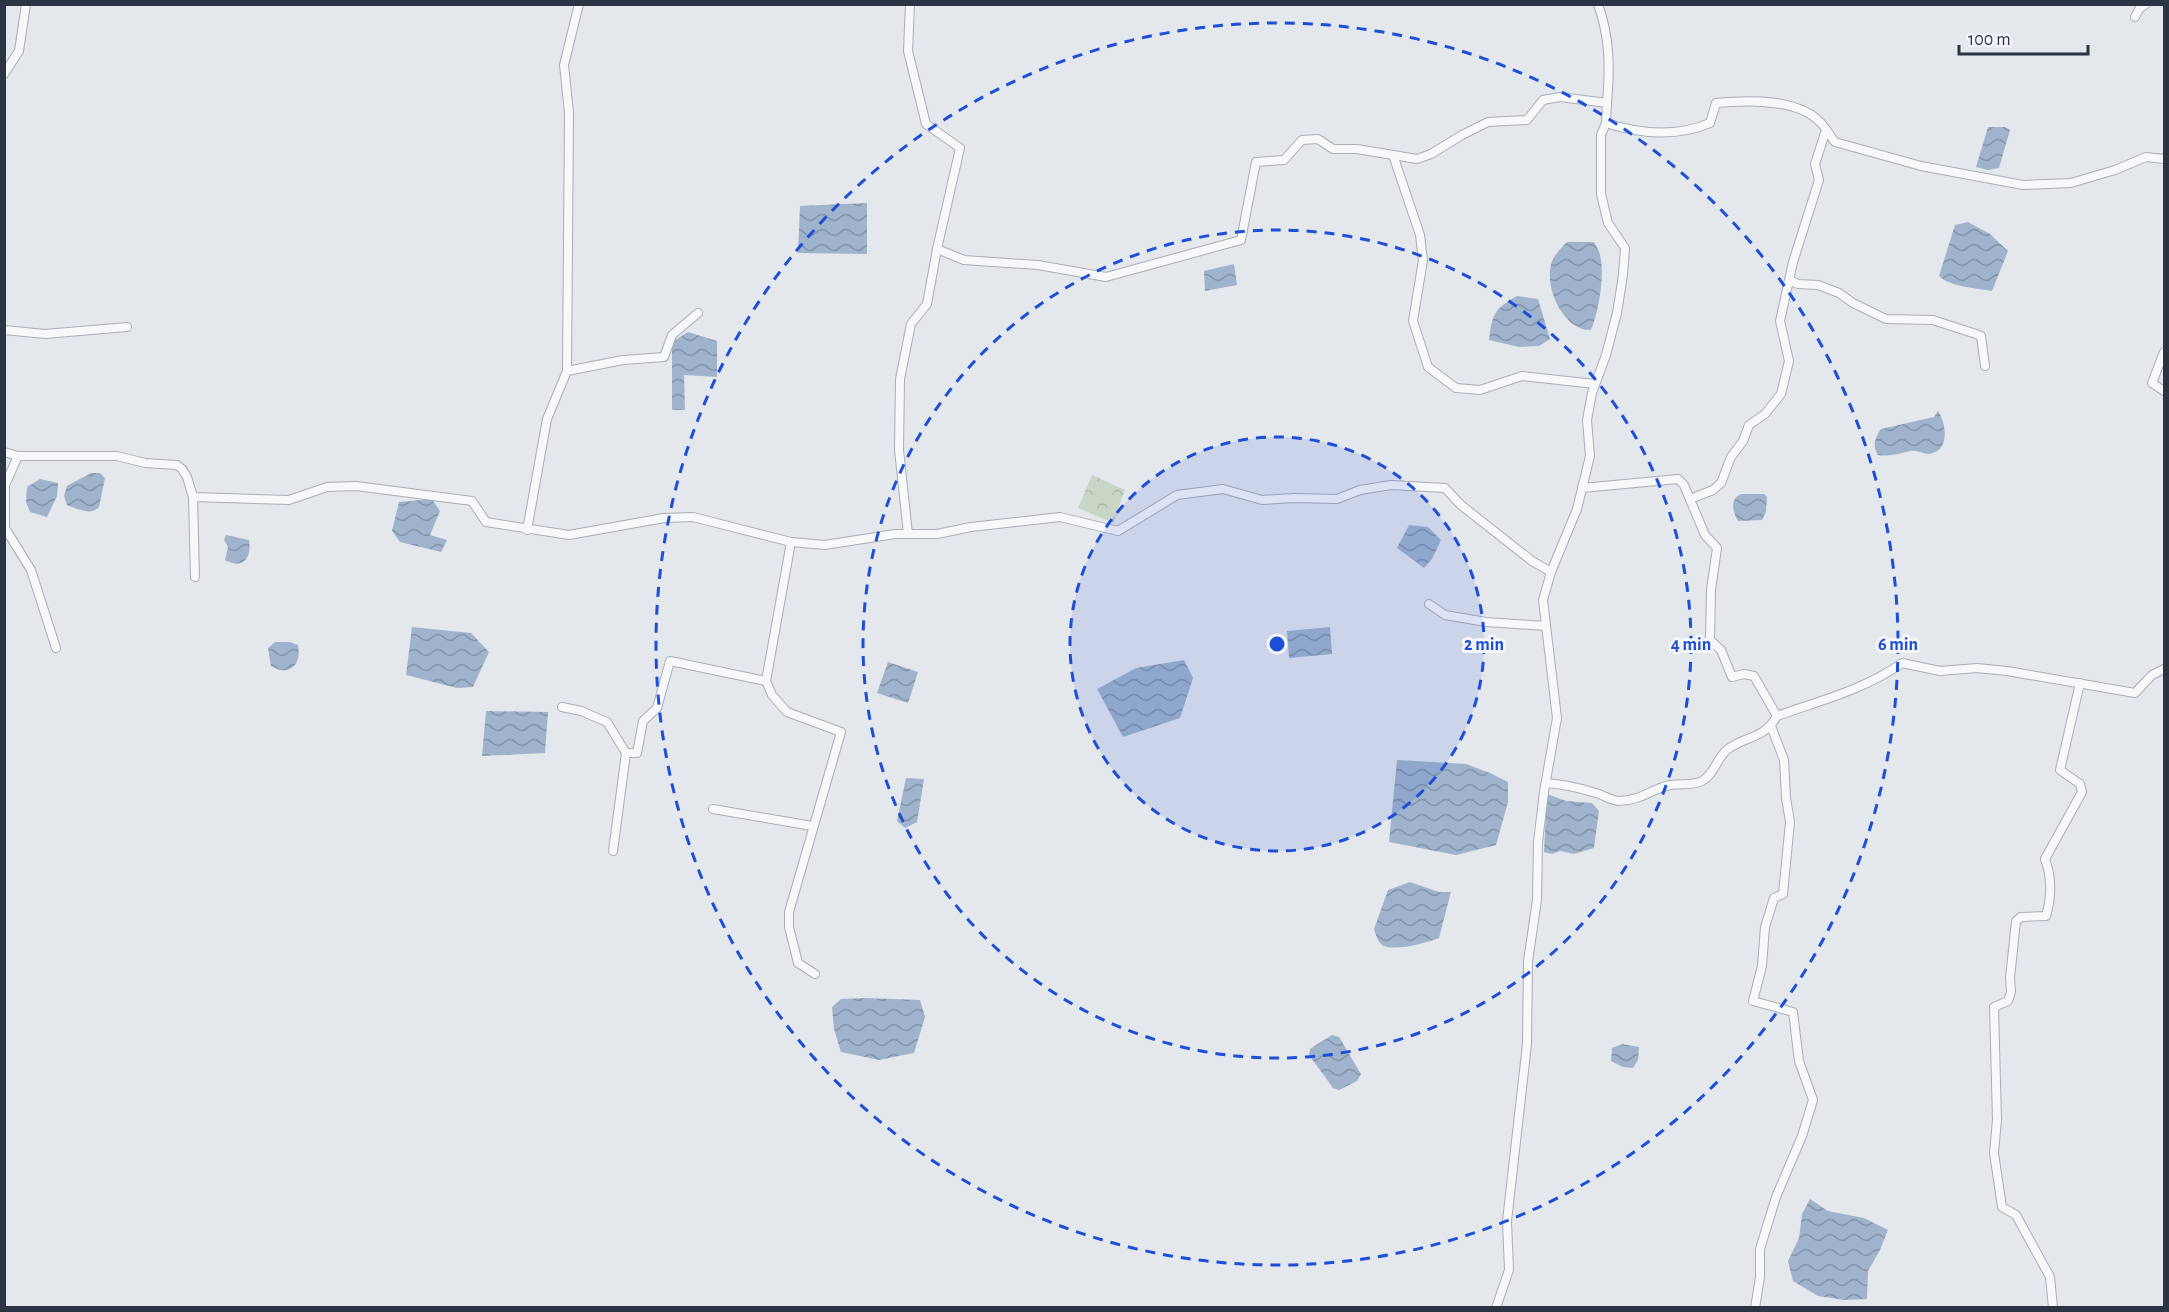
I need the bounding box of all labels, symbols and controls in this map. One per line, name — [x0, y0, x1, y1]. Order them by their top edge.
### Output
scale bar — [1959, 18, 2088, 56]
text: 100 m — [1968, 31, 2011, 49]
centre of rings — [1267, 634, 1287, 654]
text: 2 min — [1464, 636, 1504, 654]
text: 4 min — [1671, 636, 1711, 654]
text: 6 min — [1878, 636, 1918, 654]

